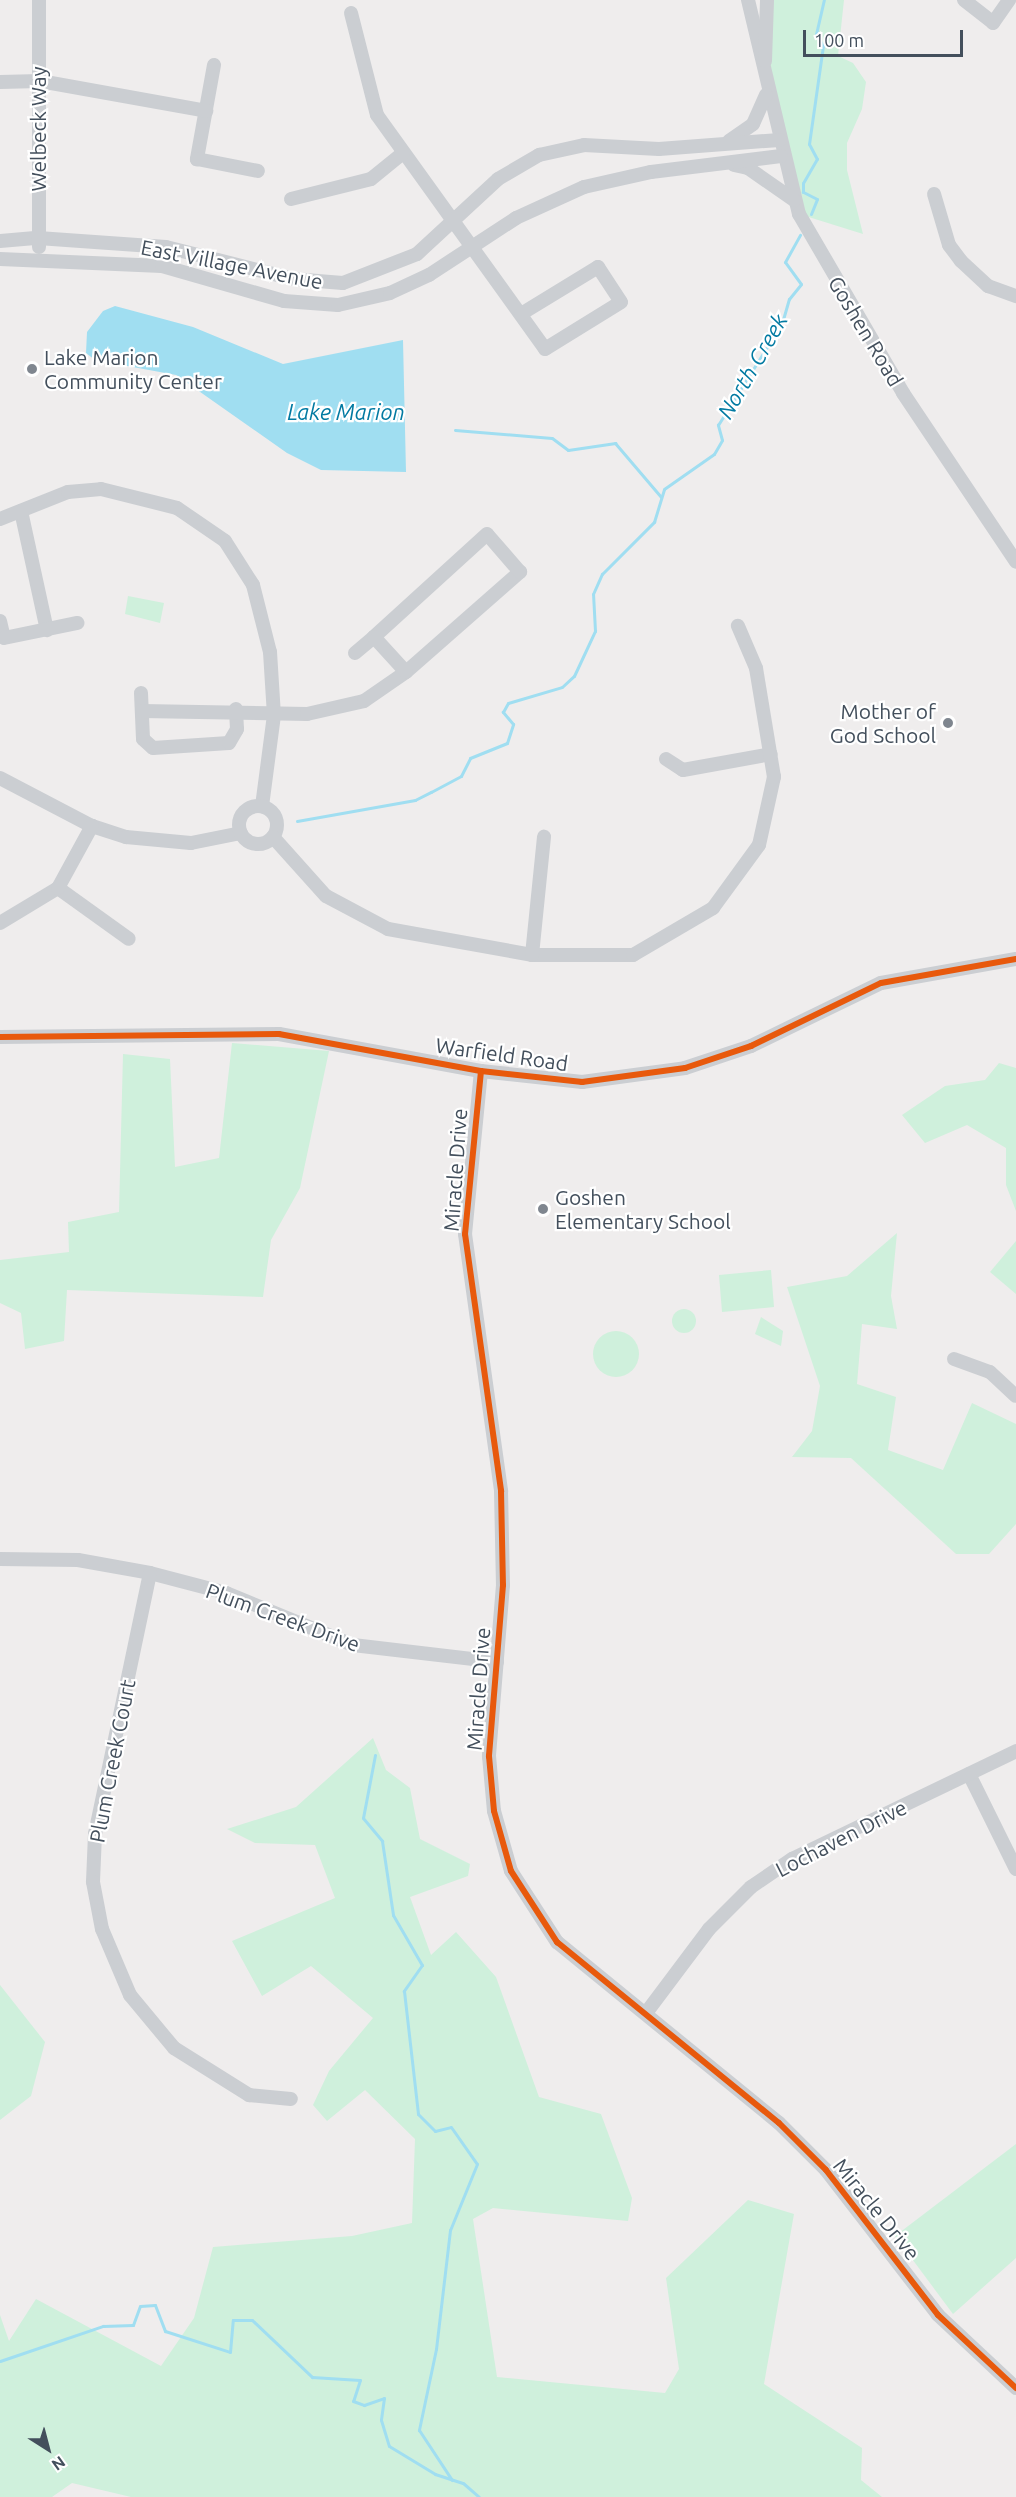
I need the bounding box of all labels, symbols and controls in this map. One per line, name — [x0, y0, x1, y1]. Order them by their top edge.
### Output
scale bar — [806, 18, 966, 56]
text: 100 m — [814, 30, 864, 50]
street label: Welbeck Way — [25, 66, 51, 192]
street label: East Village Avenue — [139, 234, 325, 294]
street label: Goshen Road — [823, 271, 909, 391]
water label: North Creek — [711, 309, 793, 423]
place label: Lake Marion Community Center — [44, 344, 222, 394]
marker: Lake Marion Community Center — [25, 362, 39, 376]
water label: Lake Marion — [287, 399, 405, 425]
place label: Mother of God School — [830, 698, 936, 748]
marker: Mother of God School — [941, 716, 955, 730]
street label: Warfield Road — [434, 1032, 570, 1076]
street label: Miracle Drive — [438, 1108, 472, 1232]
place label: Goshen Elementary School — [555, 1184, 731, 1234]
marker: Goshen Elementary School — [536, 1202, 550, 1216]
street label: Plum Creek Drive — [203, 1577, 363, 1657]
street label: Miracle Drive — [461, 1627, 495, 1751]
street label: Plum Creek Court — [84, 1677, 140, 1845]
street label: Lochaven Drive — [771, 1794, 911, 1882]
street label: Miracle Drive — [828, 2153, 926, 2265]
north arrow — [18, 2419, 78, 2479]
text: N — [48, 2453, 69, 2474]

